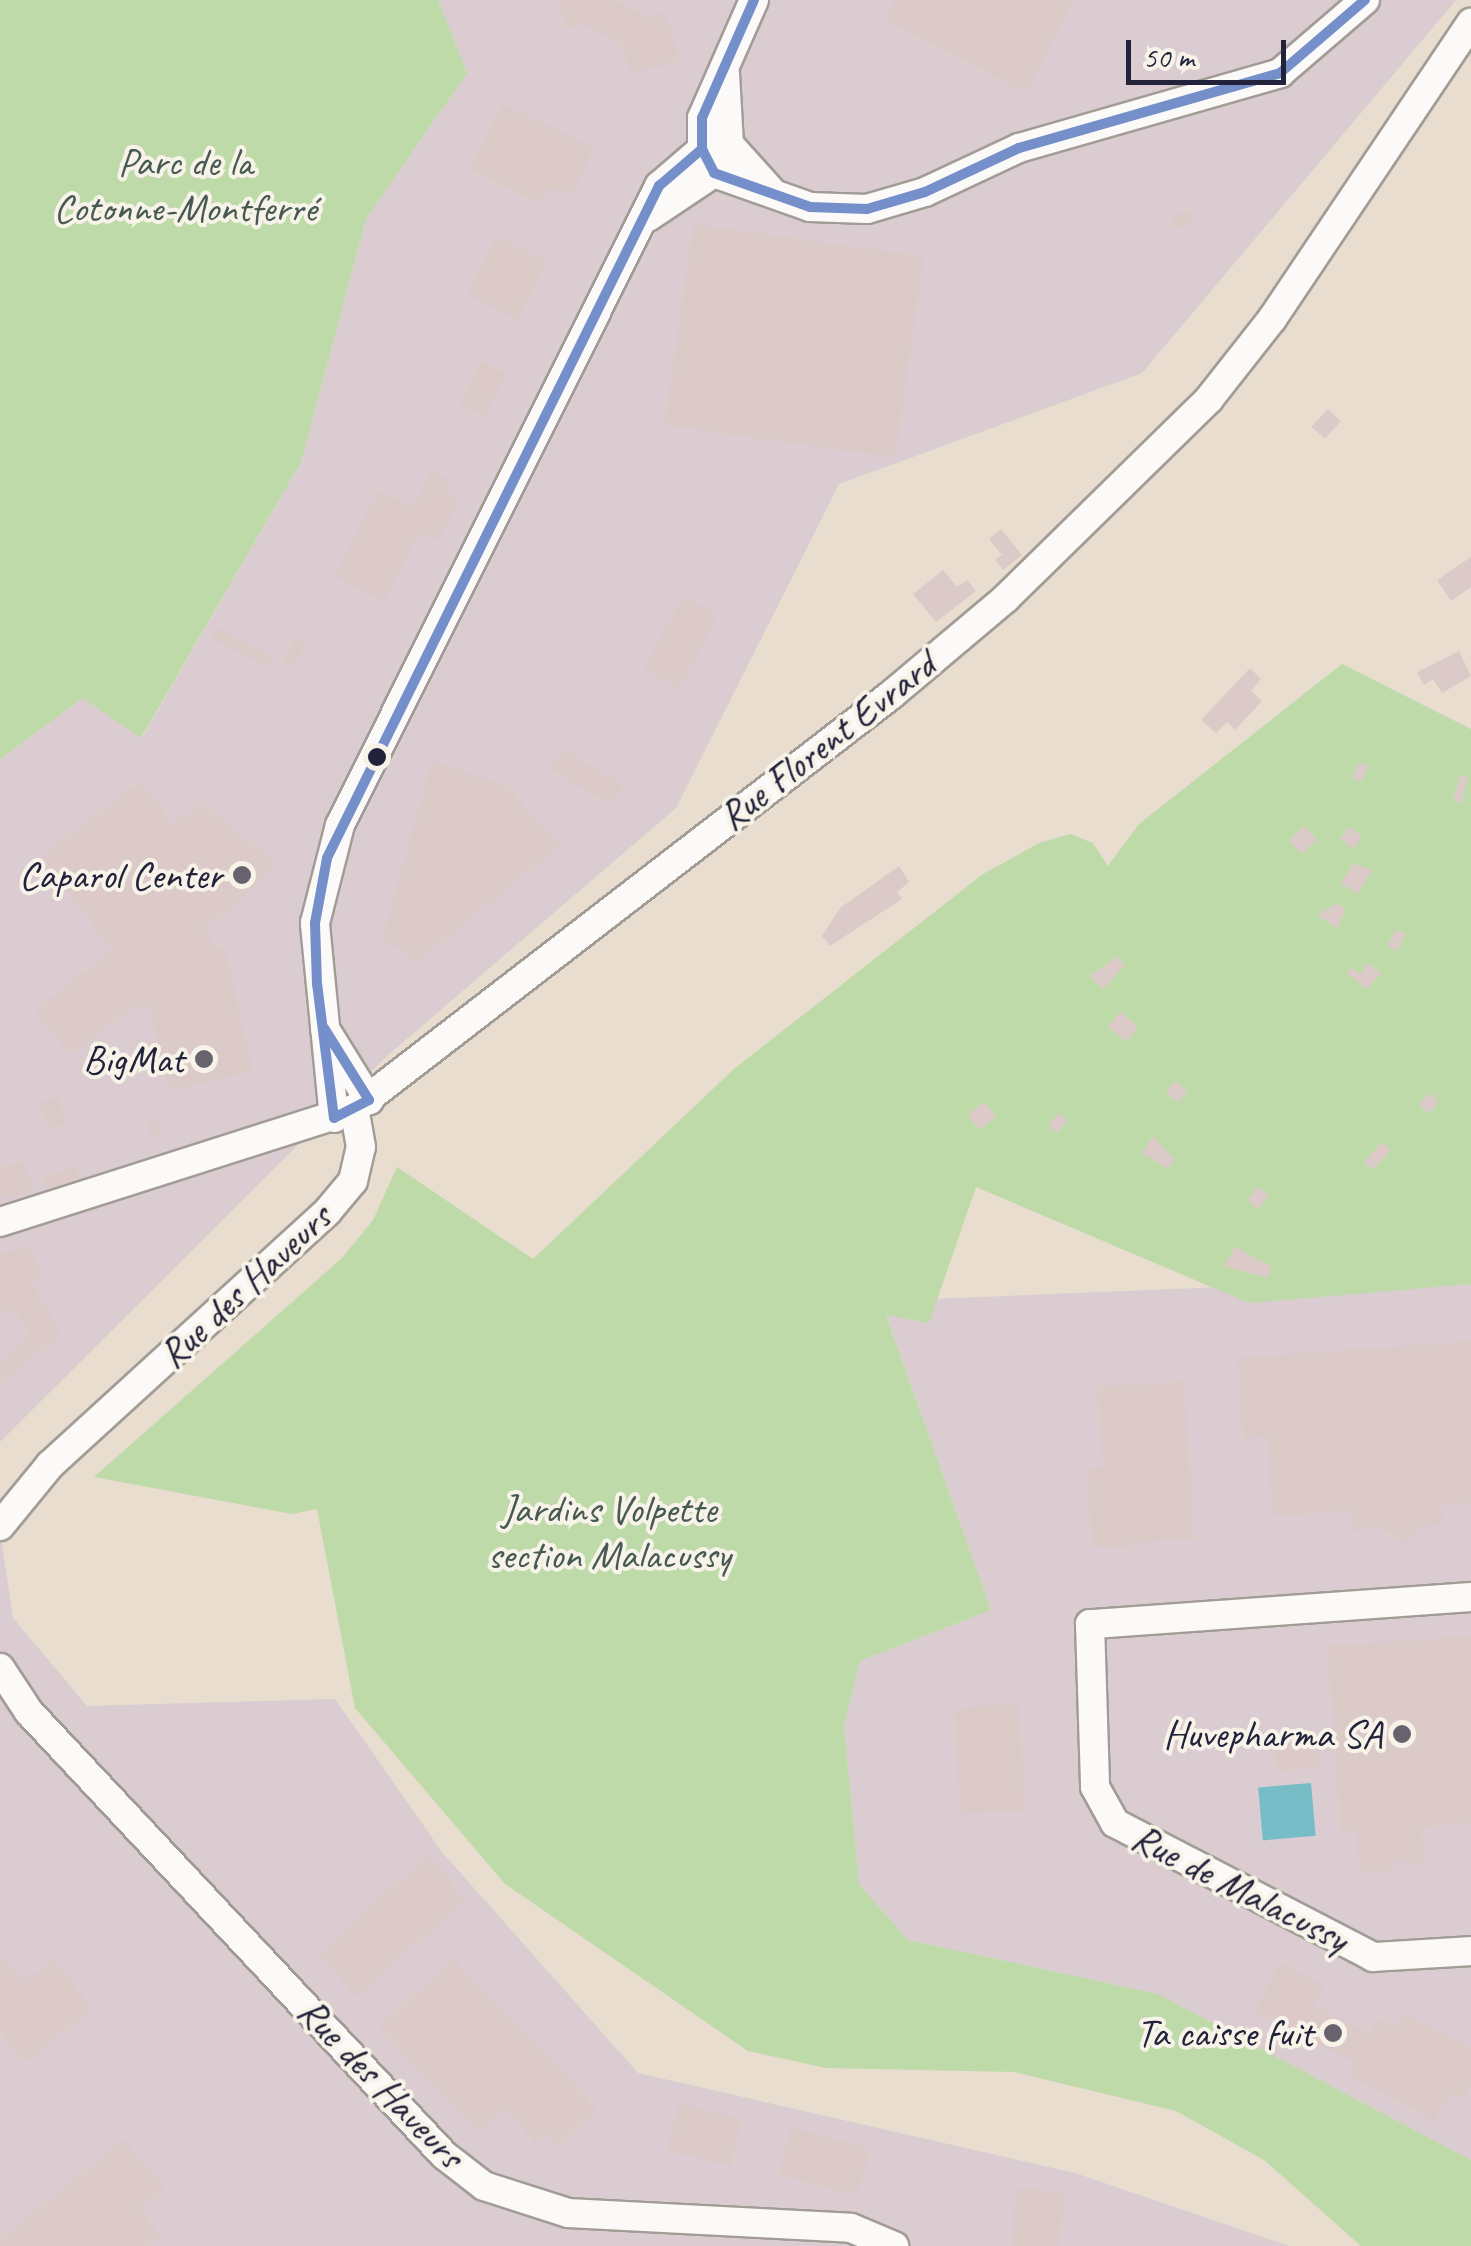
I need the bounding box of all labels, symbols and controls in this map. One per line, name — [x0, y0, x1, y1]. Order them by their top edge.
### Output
scale bar — [1131, 20, 1291, 82]
text: 50 m — [1143, 38, 1194, 76]
park label: Parc de la Cotonne-Montferré — [54, 138, 316, 232]
street label: Rue Florent Evrard — [709, 641, 945, 841]
unlabelled marker — [367, 747, 387, 767]
place label: Caparol Center — [19, 851, 222, 899]
marker: Caparol Center — [231, 864, 253, 886]
place label: BigMat — [83, 1035, 184, 1083]
marker: BigMat — [193, 1048, 215, 1070]
street label: Rue des Haveurs — [149, 1194, 341, 1378]
park label: Jardins Volpette section Malacussy — [488, 1485, 730, 1579]
place label: Huvepharma SA — [1163, 1710, 1382, 1758]
marker: Huvepharma SA — [1391, 1723, 1413, 1745]
street label: Rue de Malacussy — [1124, 1813, 1356, 1963]
street label: Rue des Haveurs — [288, 1988, 474, 2178]
place label: Ta caisse fuit — [1135, 2009, 1313, 2057]
marker: Ta caisse fuit — [1322, 2022, 1344, 2044]

